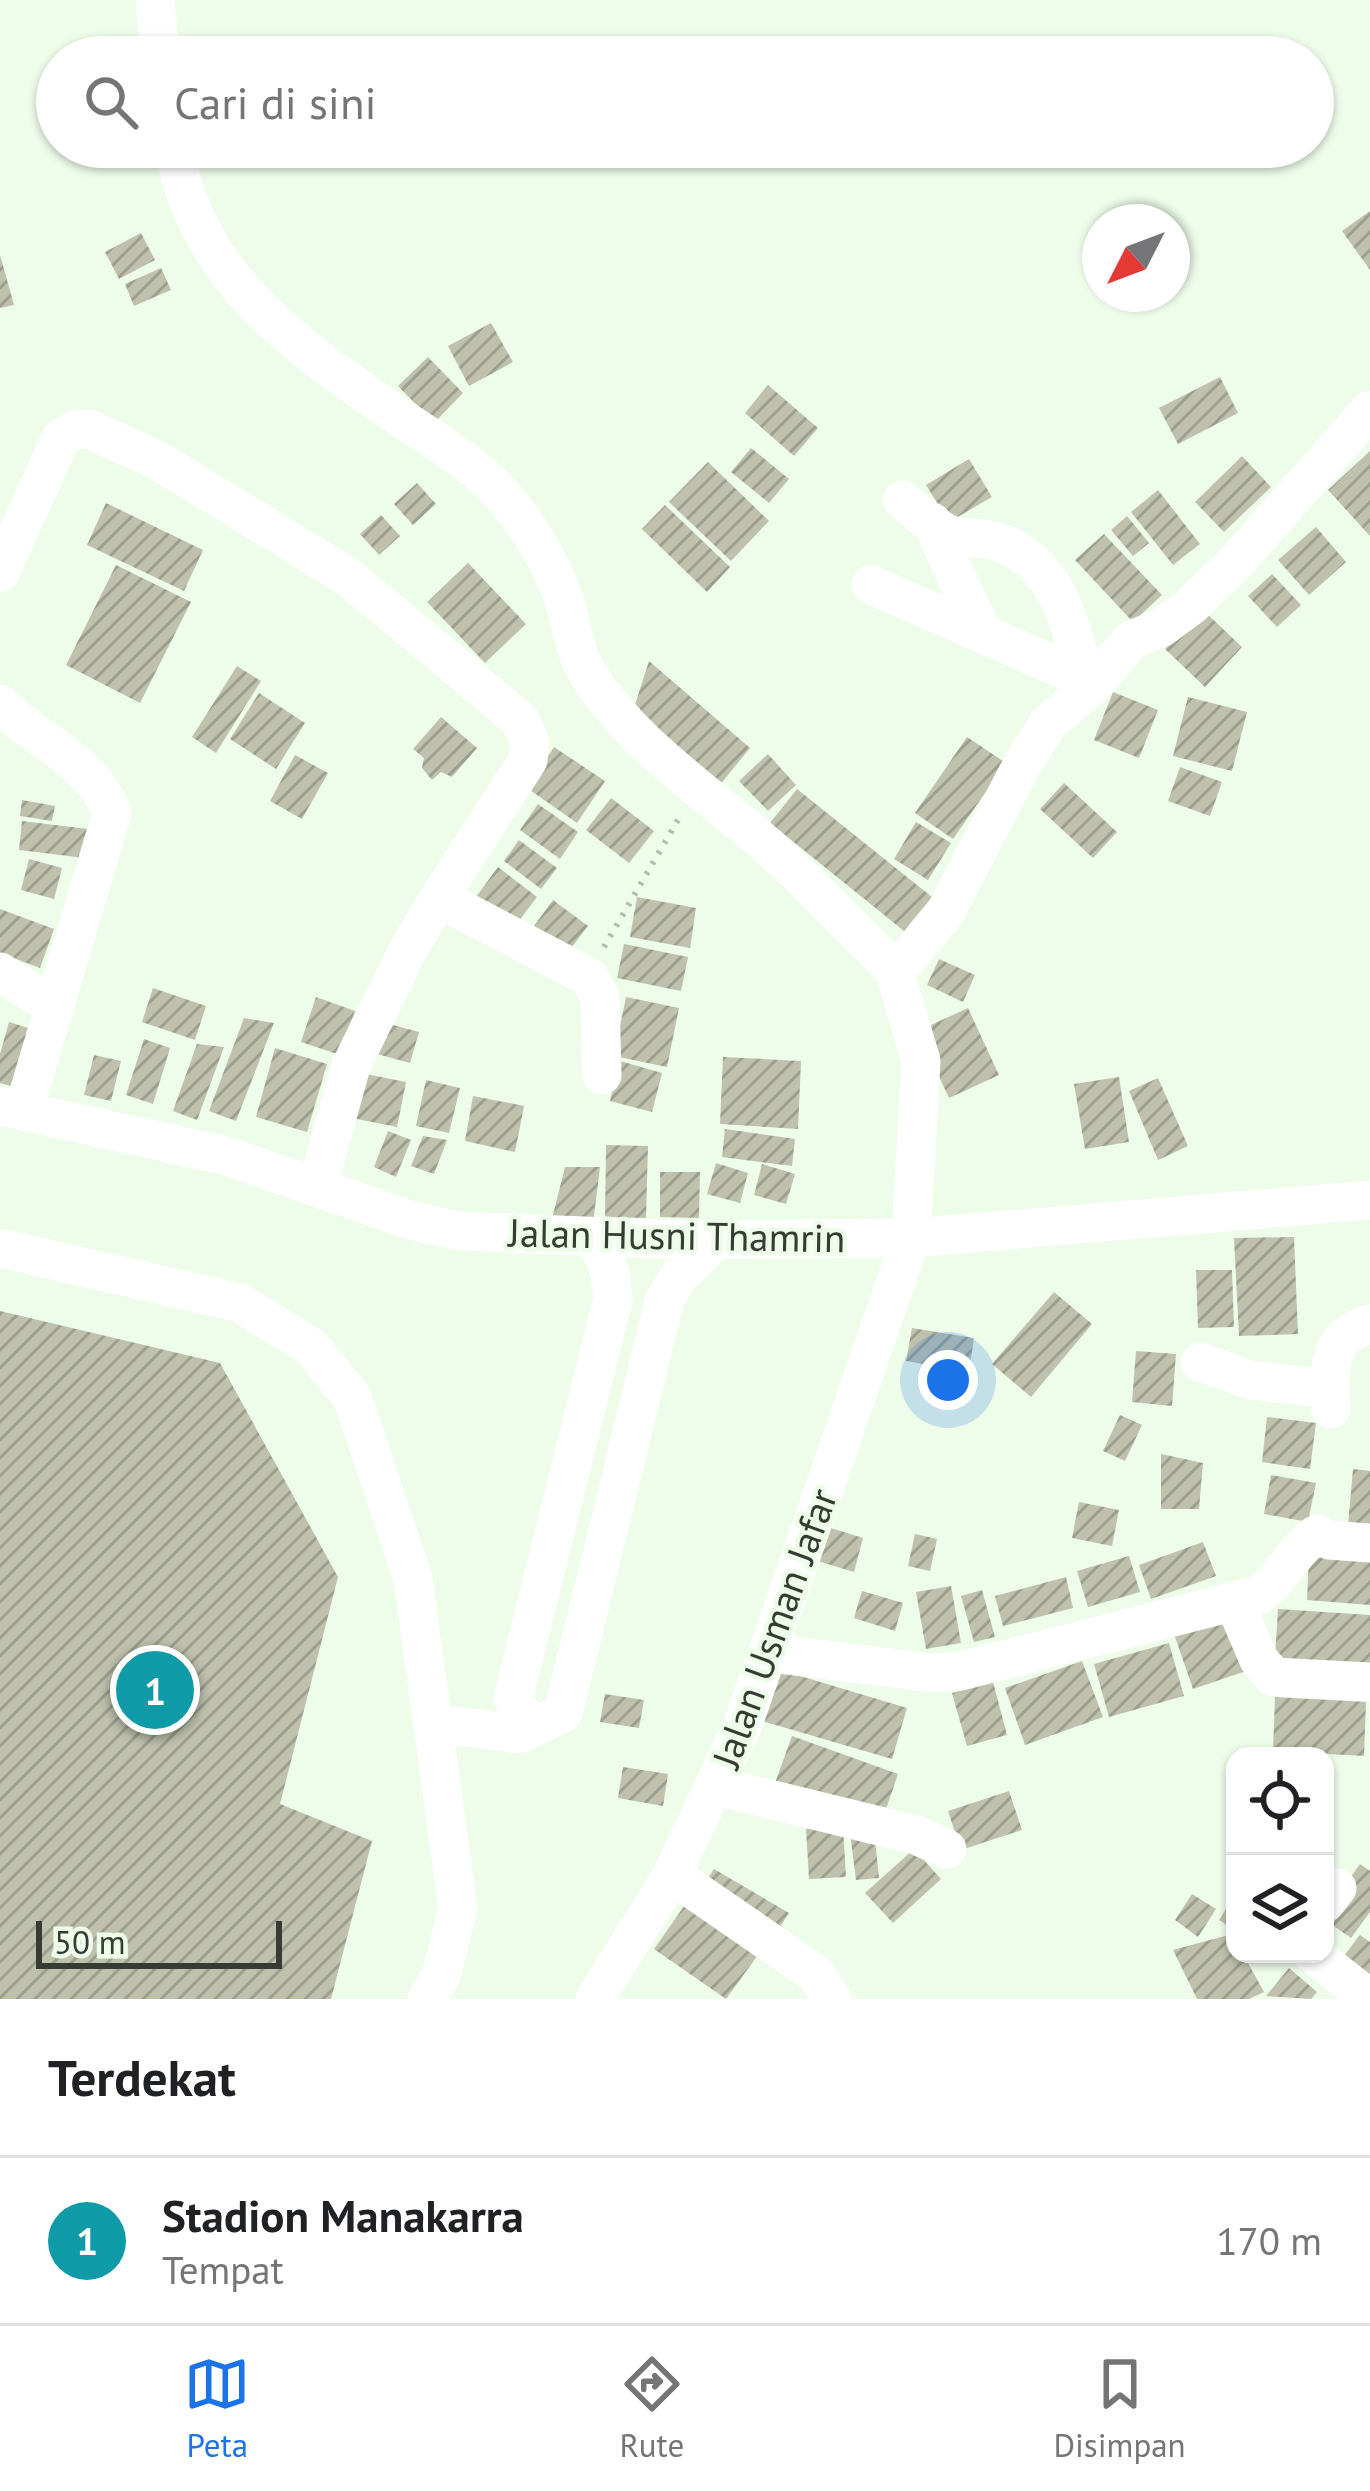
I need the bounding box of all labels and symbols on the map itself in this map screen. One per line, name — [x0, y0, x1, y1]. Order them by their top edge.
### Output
north arrow — [1082, 204, 1190, 312]
street label: Jalan Husni Thamrin — [506, 1207, 846, 1263]
your location — [918, 1350, 978, 1410]
street label: Jalan Usman Jafar — [699, 1481, 848, 1777]
pin: 1 — [116, 1645, 194, 1735]
scale bar — [36, 1915, 282, 1968]

